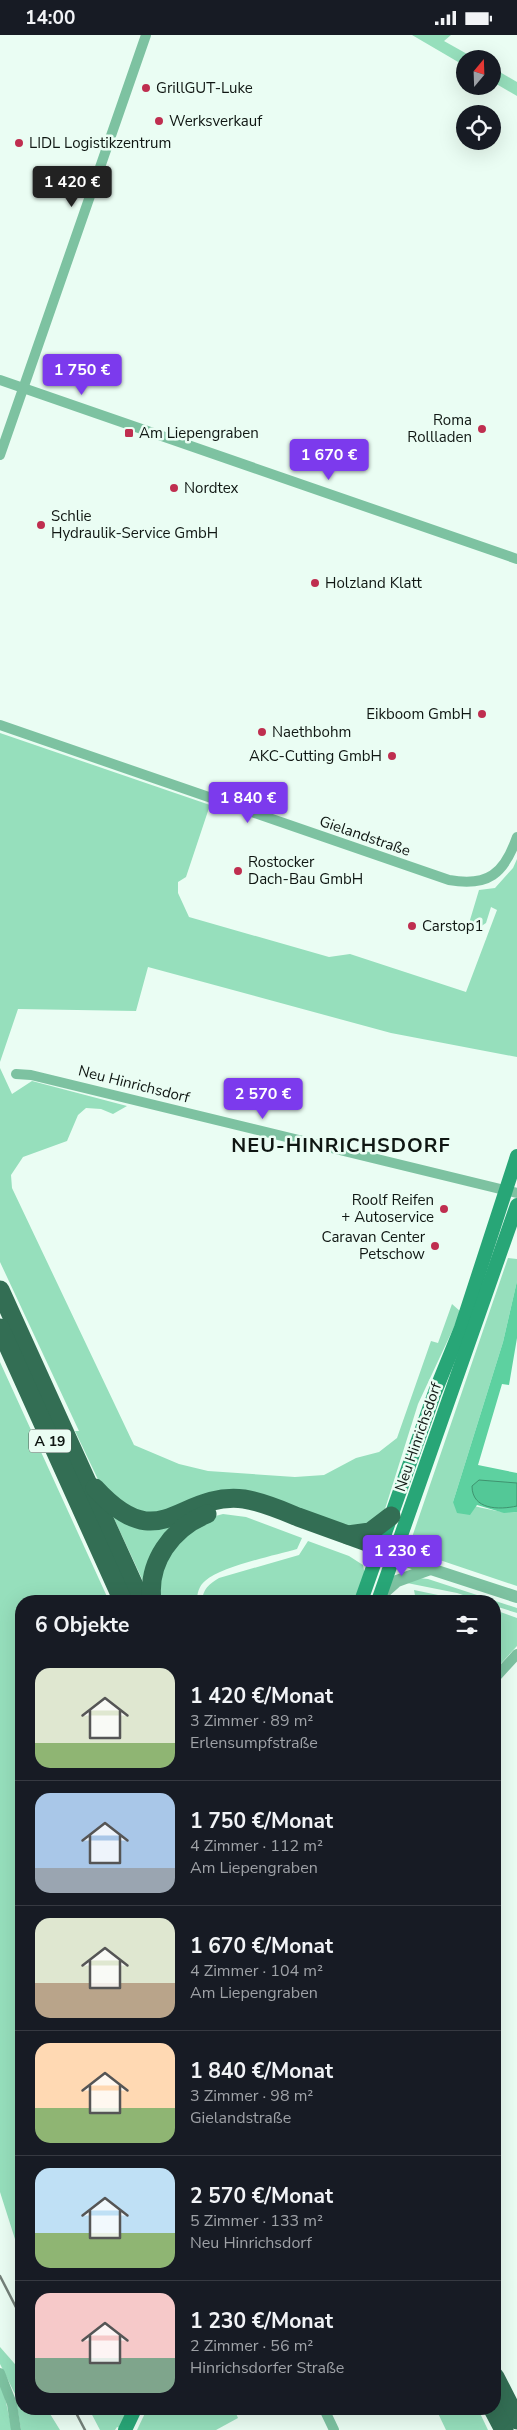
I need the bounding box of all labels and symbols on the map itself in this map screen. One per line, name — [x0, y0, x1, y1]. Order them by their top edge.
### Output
north arrow — [456, 50, 501, 95]
place label: GrillGUT-Luke — [156, 78, 253, 98]
marker: GrillGUT-Luke — [140, 82, 152, 94]
place label: Werksverkauf — [169, 111, 263, 131]
marker: Werksverkauf — [153, 115, 165, 127]
place label: LIDL Logistikzentrum — [29, 133, 171, 153]
marker: LIDL Logistikzentrum — [13, 137, 25, 149]
pin: 1 420 € — [26, 165, 118, 208]
pin: 1 750 € — [36, 353, 128, 396]
place label: Roma Rollladen — [407, 410, 472, 447]
place label: Am Liepengraben — [139, 423, 259, 443]
marker: Roma Rollladen — [476, 423, 488, 435]
marker: Am Liepengraben — [123, 427, 135, 439]
pin: 1 670 € — [283, 439, 375, 481]
place label: Nordtex — [184, 478, 239, 498]
marker: Nordtex — [168, 482, 180, 494]
place label: Schlie Hydraulik-Service GmbH — [51, 506, 218, 543]
marker: Schlie Hydraulik-Service GmbH — [35, 519, 47, 531]
place label: Holzland Klatt — [325, 573, 422, 593]
marker: Holzland Klatt — [309, 577, 321, 589]
place label: Eikboom GmbH — [366, 704, 472, 724]
marker: Eikboom GmbH — [476, 708, 488, 720]
place label: Naethbohm — [272, 722, 351, 742]
marker: Naethbohm — [256, 726, 268, 738]
place label: AKC-Cutting GmbH — [249, 746, 382, 766]
marker: AKC-Cutting GmbH — [386, 750, 398, 762]
pin: 1 840 € — [202, 781, 294, 824]
street label: Gielandstraße — [317, 811, 413, 861]
place label: Rostocker Dach-Bau GmbH — [248, 852, 363, 889]
marker: Rostocker Dach-Bau GmbH — [232, 865, 244, 877]
place label: Carstop1 — [422, 916, 484, 936]
marker: Carstop1 — [406, 920, 418, 932]
street label: Neu Hinrichsdorf — [76, 1060, 193, 1108]
pin: 2 570 € — [217, 1077, 309, 1120]
district label: NEU-HINRICHSDORF — [231, 1132, 451, 1159]
place label: Roolf Reifen + Autoservice — [341, 1190, 434, 1227]
marker: Roolf Reifen + Autoservice — [438, 1203, 450, 1215]
place label: Caravan Center Petschow — [322, 1227, 426, 1264]
marker: Caravan Center Petschow — [429, 1240, 441, 1252]
street label: Neu Hinrichsdorf — [390, 1379, 446, 1494]
road number: A 19 — [29, 1429, 71, 1453]
pin: 1 230 € — [356, 1535, 448, 1577]

